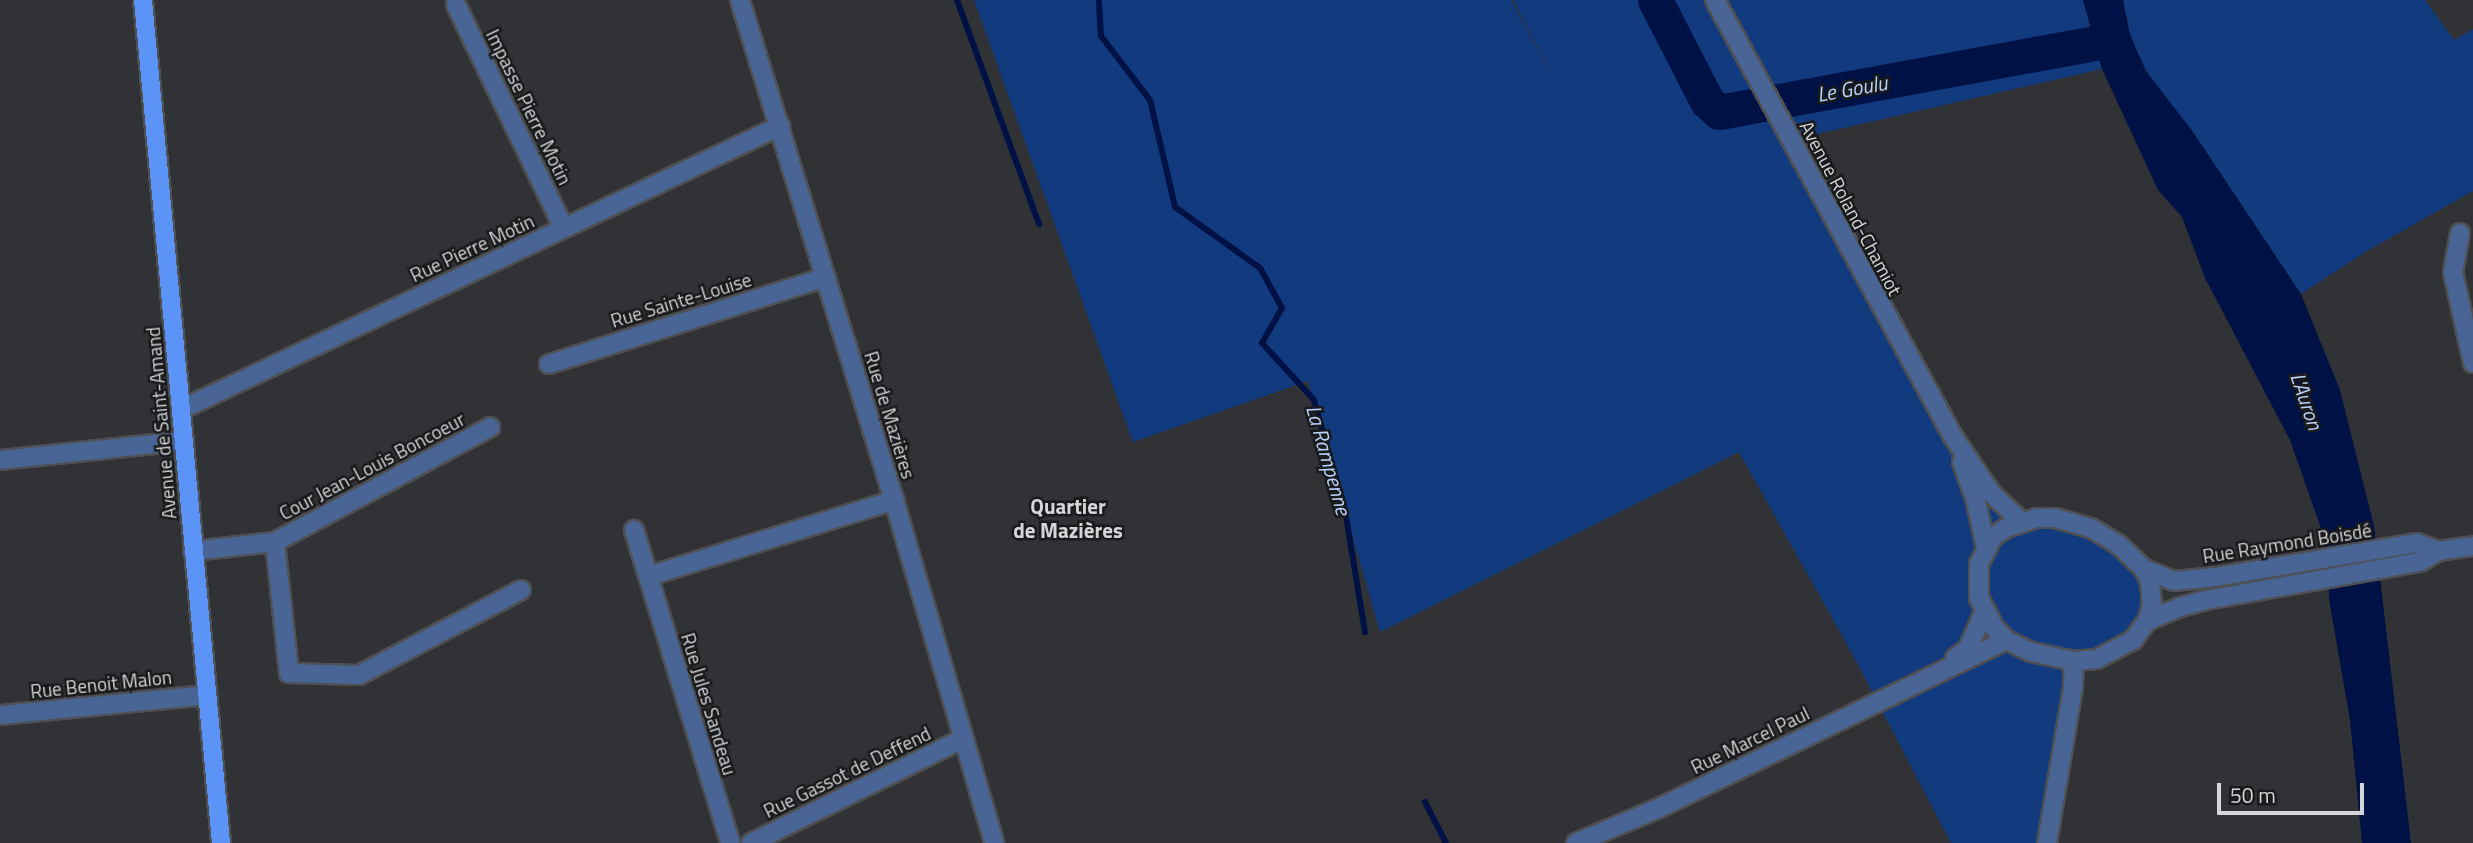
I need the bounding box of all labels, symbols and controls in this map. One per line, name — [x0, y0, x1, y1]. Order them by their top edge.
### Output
street label: Impasse Pierre Motin — [481, 26, 577, 188]
water label: Le Goulu — [1815, 69, 1889, 107]
street label: Avenue Roland-Chamiot — [1795, 117, 1907, 299]
street label: Rue Pierre Motin — [406, 209, 538, 287]
street label: Rue Sainte-Louise — [608, 268, 754, 332]
street label: Avenue de Saint-Amand — [141, 326, 181, 520]
street label: Rue de Mazières — [860, 349, 920, 481]
water label: L'Auron — [2285, 369, 2329, 433]
water label: La Rampenne — [1301, 402, 1357, 518]
street label: Cour Jean-Louis Boncoeur — [275, 407, 469, 525]
district label: Quartier de Mazières — [1013, 493, 1123, 543]
street label: Rue Raymond Boisdé — [2201, 518, 2373, 568]
street label: Rue Jules Sandeau — [677, 630, 741, 778]
street label: Rue Benoit Malon — [29, 665, 173, 703]
street label: Rue Marcel Paul — [1687, 702, 1813, 778]
street label: Rue Gassot de Deffend — [760, 722, 934, 822]
scale bar — [2221, 770, 2368, 814]
text: 50 m — [2230, 779, 2276, 811]

